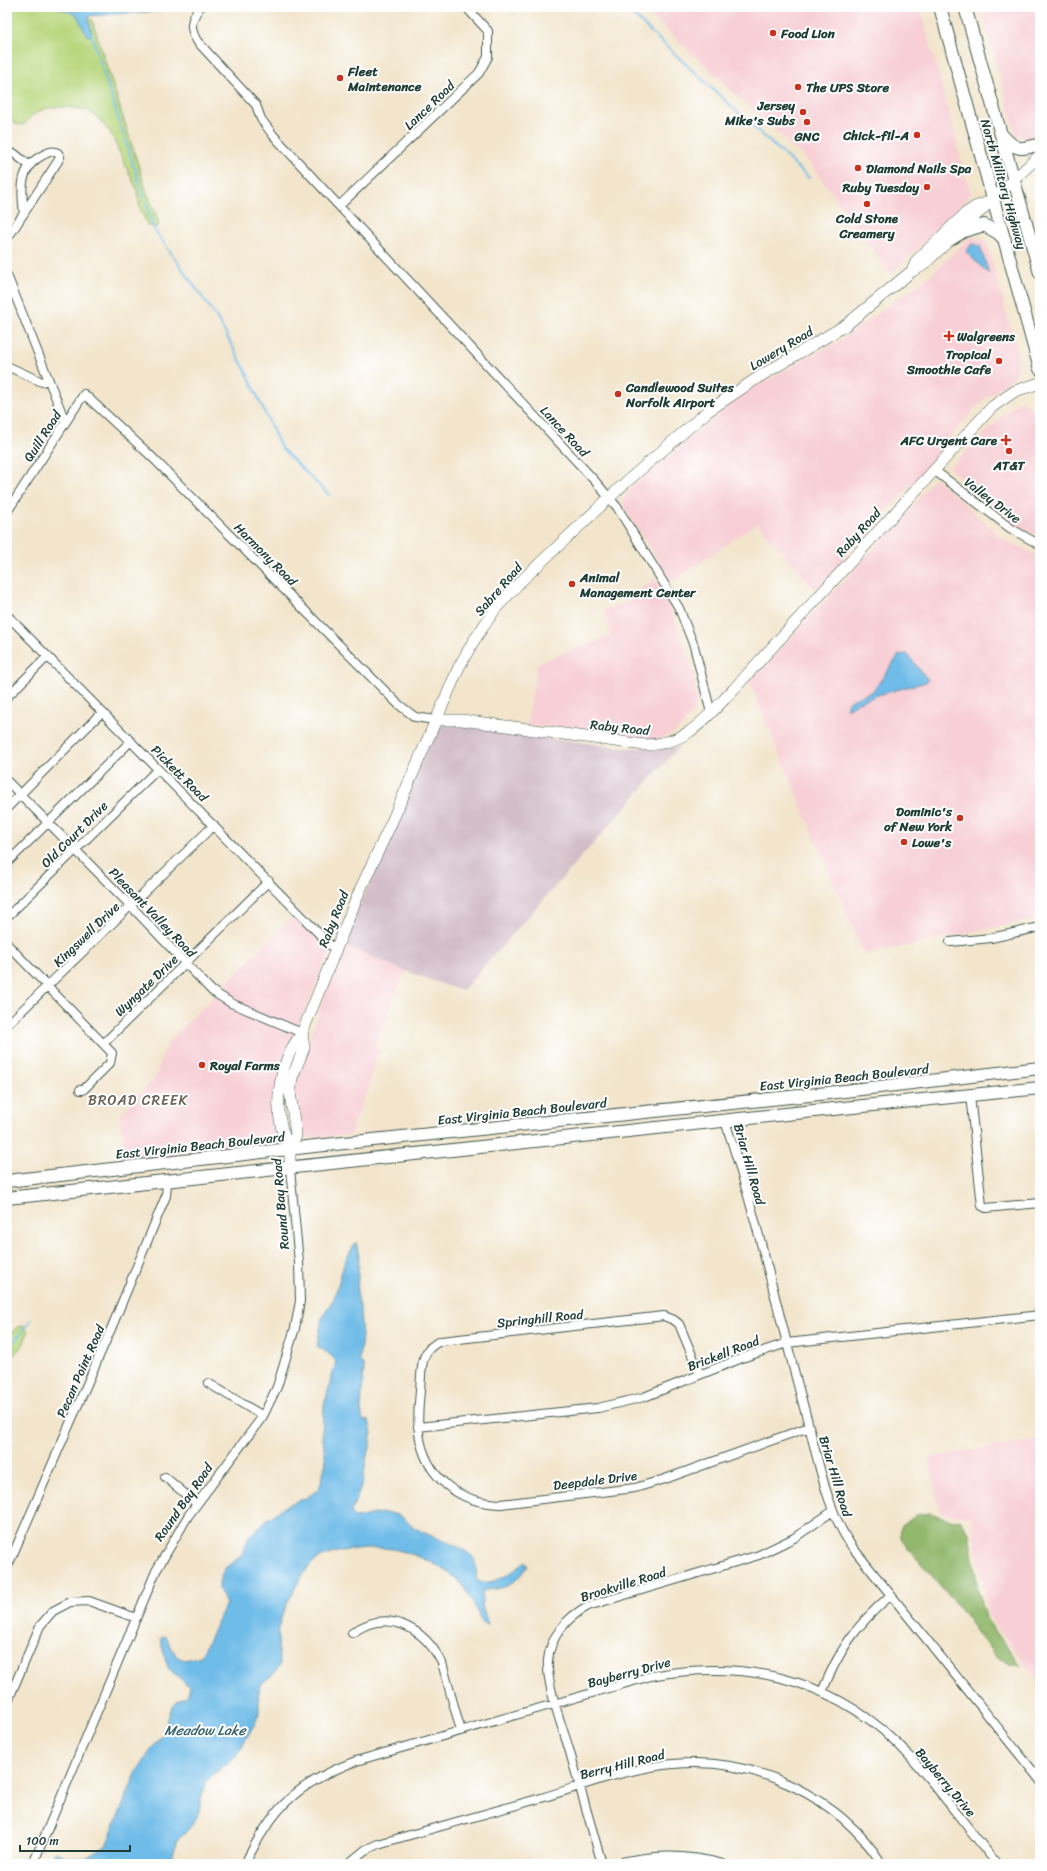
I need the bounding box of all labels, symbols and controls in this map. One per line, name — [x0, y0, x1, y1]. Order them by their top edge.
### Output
place label: Food Lion — [780, 22, 836, 45]
marker: Food Lion — [768, 28, 778, 38]
place label: Fleet Maintenance — [347, 60, 422, 98]
marker: Fleet Maintenance — [335, 73, 345, 83]
street label: Lance Road — [398, 74, 461, 136]
place label: The UPS Store — [806, 76, 889, 99]
marker: The UPS Store — [793, 82, 803, 92]
place label: Jersey Mike's Subs — [724, 94, 796, 132]
marker: Jersey Mike's Subs — [798, 107, 808, 117]
street label: North Military Highway — [974, 116, 1033, 252]
marker: GNC — [802, 117, 812, 127]
place label: Chick-fil-A — [842, 124, 909, 147]
place label: GNC — [793, 125, 820, 148]
marker: Chick-fil-A — [912, 130, 922, 140]
place label: Diamond Nails Spa — [866, 157, 972, 180]
marker: Diamond Nails Spa — [853, 163, 863, 173]
place label: Ruby Tuesday — [841, 176, 920, 199]
marker: Ruby Tuesday — [922, 182, 932, 192]
marker: Cold Stone Creamery — [862, 199, 872, 209]
place label: Cold Stone Creamery — [835, 207, 899, 245]
street label: Lowery Road — [745, 320, 819, 377]
place label: Walgreens — [957, 325, 1016, 348]
marker: Walgreens — [944, 331, 954, 341]
place label: Tropical Smoothie Cafe — [906, 343, 992, 381]
marker: Tropical Smoothie Cafe — [994, 356, 1004, 366]
place label: Candlewood Suites Norfolk Airport — [625, 376, 735, 414]
marker: Candlewood Suites Norfolk Airport — [613, 389, 623, 399]
street label: Lance Road — [534, 400, 596, 463]
street label: Quill Road — [17, 405, 68, 467]
place label: AFC Urgent Care — [899, 429, 998, 452]
marker: AFC Urgent Care — [1000, 434, 1012, 446]
marker: AT&T — [1004, 446, 1014, 456]
place label: AT&T — [993, 454, 1026, 477]
street label: Valley Drive — [959, 471, 1027, 530]
street label: Raby Road — [830, 502, 888, 562]
street label: Harmony Road — [228, 517, 304, 592]
street label: Sabre Road — [468, 556, 529, 621]
place label: Animal Management Center — [579, 566, 697, 604]
marker: Animal Management Center — [567, 579, 577, 589]
street label: Raby Road — [589, 713, 652, 742]
street label: Pickett Road — [146, 739, 215, 808]
street label: Old Court Drive — [35, 795, 114, 874]
place label: Dominic's of New York — [884, 800, 953, 838]
marker: Dominic's of New York — [955, 813, 965, 823]
place label: Lowe's — [912, 831, 952, 854]
marker: Lowe's — [899, 837, 909, 847]
street label: Pleasant Valley Road — [103, 862, 203, 964]
street label: Raby Road — [312, 886, 356, 951]
street label: Kingswell Drive — [47, 896, 126, 973]
street label: Wyngate Drive — [109, 948, 184, 1022]
place label: Royal Farms — [209, 1054, 281, 1077]
street label: East Virginia Beach Boulevard — [758, 1057, 931, 1098]
marker: Royal Farms — [197, 1060, 207, 1070]
district label: BROAD CREEK — [88, 1088, 188, 1113]
street label: East Virginia Beach Boulevard — [436, 1091, 609, 1132]
street label: Briar Hill Road — [727, 1121, 772, 1209]
street label: East Virginia Beach Boulevard — [114, 1125, 287, 1166]
street label: Round Bay Road — [265, 1156, 296, 1250]
street label: Springhill Road — [496, 1302, 585, 1334]
street label: Pecan Point Road — [50, 1320, 112, 1421]
street label: Brickell Road — [684, 1329, 764, 1378]
street label: Briar Hill Road — [812, 1433, 859, 1521]
street label: Round Bay Road — [148, 1457, 220, 1546]
street label: Deepdale Drive — [552, 1464, 638, 1497]
street label: Brookville Road — [577, 1560, 670, 1608]
street label: Bayberry Drive — [585, 1650, 674, 1695]
water label: Meadow Lake — [164, 1718, 247, 1743]
street label: Bayberry Drive — [909, 1742, 982, 1823]
street label: Berry Hill Road — [577, 1743, 668, 1786]
scale bar — [20, 1827, 130, 1853]
text: 100 m — [26, 1830, 59, 1852]

